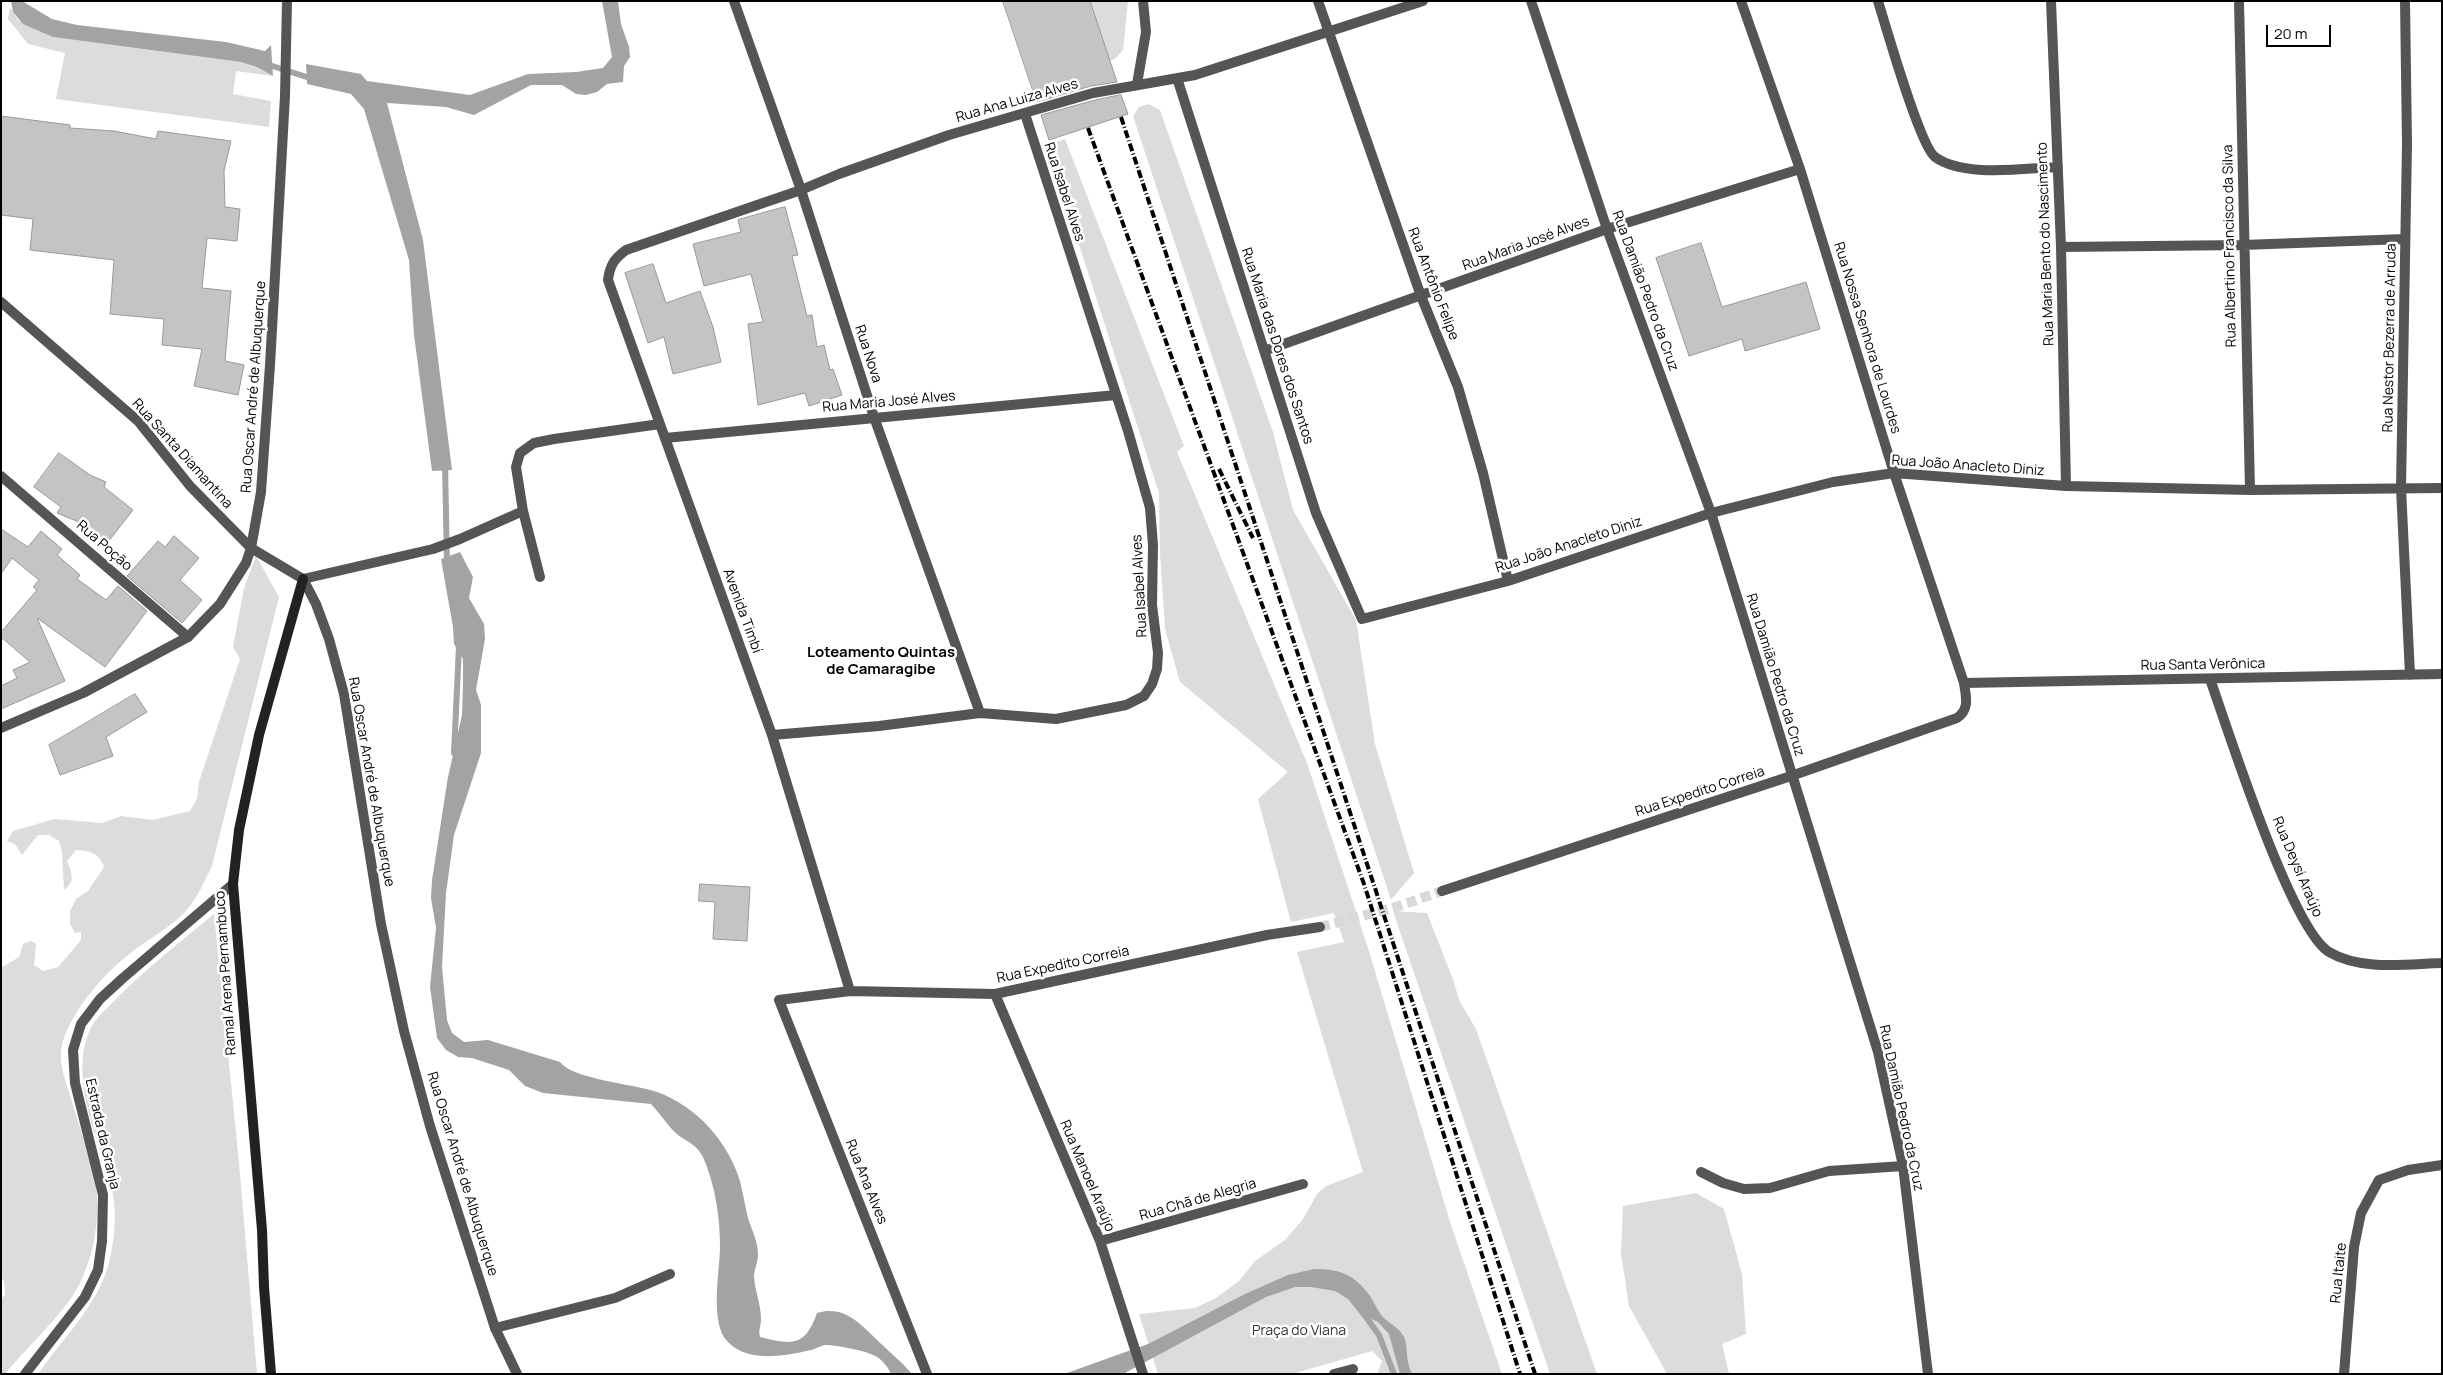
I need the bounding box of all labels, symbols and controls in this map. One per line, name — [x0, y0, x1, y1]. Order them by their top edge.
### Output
scale bar — [2268, 15, 2333, 47]
text: 20 m — [2274, 23, 2307, 44]
street label: Rua Ana Luiza Alves — [954, 76, 1080, 126]
street label: Rua Isabel Alves — [1040, 140, 1088, 244]
street label: Rua Maria Bento do Nascimento — [2034, 142, 2058, 346]
street label: Rua Albertino Francisco da Silva — [2220, 144, 2240, 348]
street label: Rua Damião Pedro da Cruz — [1608, 209, 1682, 373]
street label: Rua Maria José Alves — [1460, 213, 1592, 275]
street label: Rua Antônio Felipe — [1404, 225, 1462, 343]
street label: Rua Nossa Senhora de Lourdes — [1830, 240, 1904, 436]
street label: Rua Nestor Bezerra de Arruda — [2380, 243, 2400, 433]
street label: Rua Maria das Dores dos Santos — [1237, 246, 1317, 446]
street label: Rua Oscar André de Albuquerque — [238, 280, 270, 494]
street label: Rua Nova — [851, 323, 885, 385]
street label: Rua Maria José Alves — [822, 388, 956, 416]
street label: Rua Santa Diamantina — [128, 396, 236, 512]
street label: Rua João Anacleto Diniz — [1891, 452, 2045, 480]
street label: Rua João Anacleto Diniz — [1493, 513, 1645, 577]
street label: Rua Poção — [73, 517, 135, 575]
street label: Rua Isabel Alves — [1129, 534, 1151, 638]
street label: Avenida Timbí — [719, 566, 765, 656]
street label: Rua Damião Pedro da Cruz — [1742, 592, 1808, 758]
district label: Loteamento Quintas de Camaragibe — [807, 644, 955, 679]
street label: Rua Santa Verônica — [2141, 656, 2265, 674]
street label: Rua Oscar André de Albuquerque — [344, 676, 398, 888]
street label: Rua Expedito Correia — [1633, 763, 1767, 821]
street label: Rua Deysi Araújo — [2268, 814, 2326, 920]
street label: Ramal Arena Pernambuco — [212, 890, 240, 1056]
street label: Rua Expedito Correia — [995, 943, 1131, 987]
street label: Rua Damião Pedro da Cruz — [1875, 1023, 1927, 1193]
street label: Rua Oscar André de Albuquerque — [423, 1070, 501, 1278]
street label: Estrada da Granja — [81, 1077, 123, 1191]
street label: Rua Manoel Araújo — [1056, 1118, 1118, 1234]
street label: Rua Ana Alves — [841, 1137, 891, 1227]
street label: Rua Chã de Alegria — [1138, 1175, 1258, 1225]
street label: Rua Itaite — [2327, 1242, 2351, 1304]
park label: Praça do Viana — [1252, 1323, 1346, 1339]

